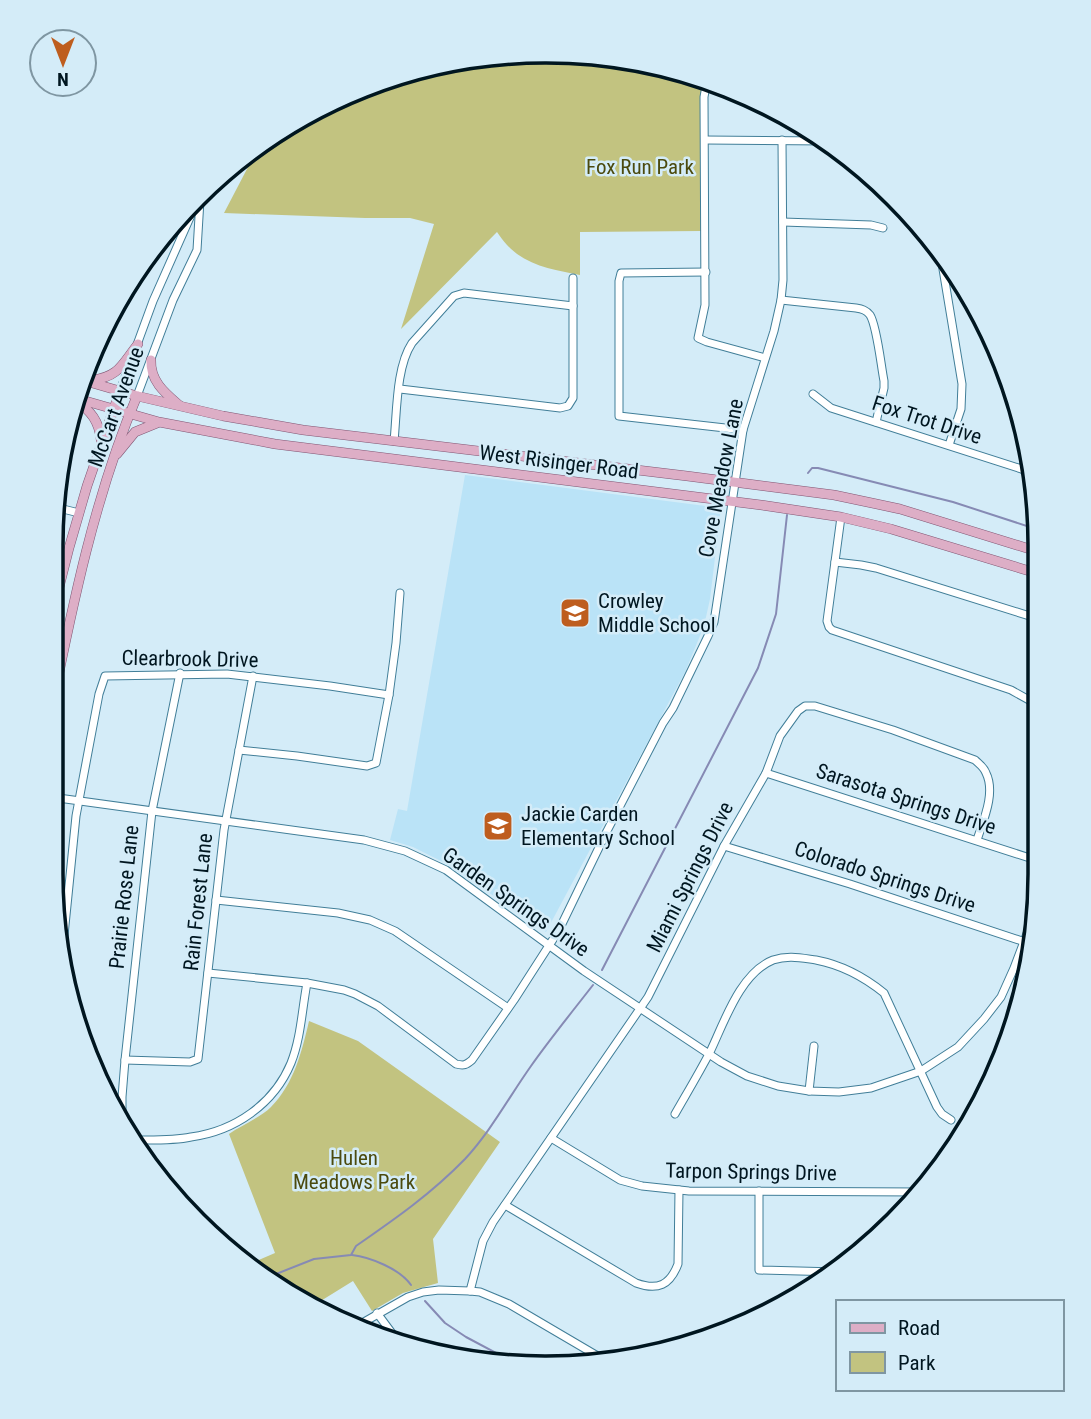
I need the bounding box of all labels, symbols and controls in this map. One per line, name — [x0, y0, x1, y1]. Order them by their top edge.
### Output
north arrow — [28, 28, 98, 98]
text: N — [57, 68, 69, 91]
park label: Fox Run Park — [586, 155, 695, 179]
street label: McCart Avenue — [83, 344, 149, 470]
street label: Fox Trot Drive — [869, 391, 985, 449]
street label: Cove Meadow Lane — [694, 397, 748, 559]
street label: West Risinger Road — [478, 440, 640, 484]
place label: Crowley Middle School — [598, 589, 716, 637]
school or university icon: Crowley Middle School — [558, 596, 592, 630]
street label: Clearbrook Drive — [121, 646, 259, 672]
street label: Sarasota Springs Drive — [813, 759, 999, 839]
street label: Miami Springs Drive — [642, 798, 738, 956]
place label: Jackie Carden Elementary School — [521, 802, 675, 850]
school or university icon: Jackie Carden Elementary School — [481, 809, 515, 843]
street label: Prairie Rose Lane — [105, 824, 143, 970]
street label: Rain Forest Lane — [179, 832, 217, 972]
street label: Colorado Springs Drive — [791, 836, 979, 918]
street label: Garden Springs Drive — [438, 842, 594, 962]
park label: Hulen Meadows Park — [293, 1146, 416, 1194]
street label: Tarpon Springs Drive — [665, 1159, 837, 1185]
legend — [836, 1300, 1063, 1391]
text: Road — [898, 1316, 940, 1340]
text: Park — [898, 1351, 936, 1375]

